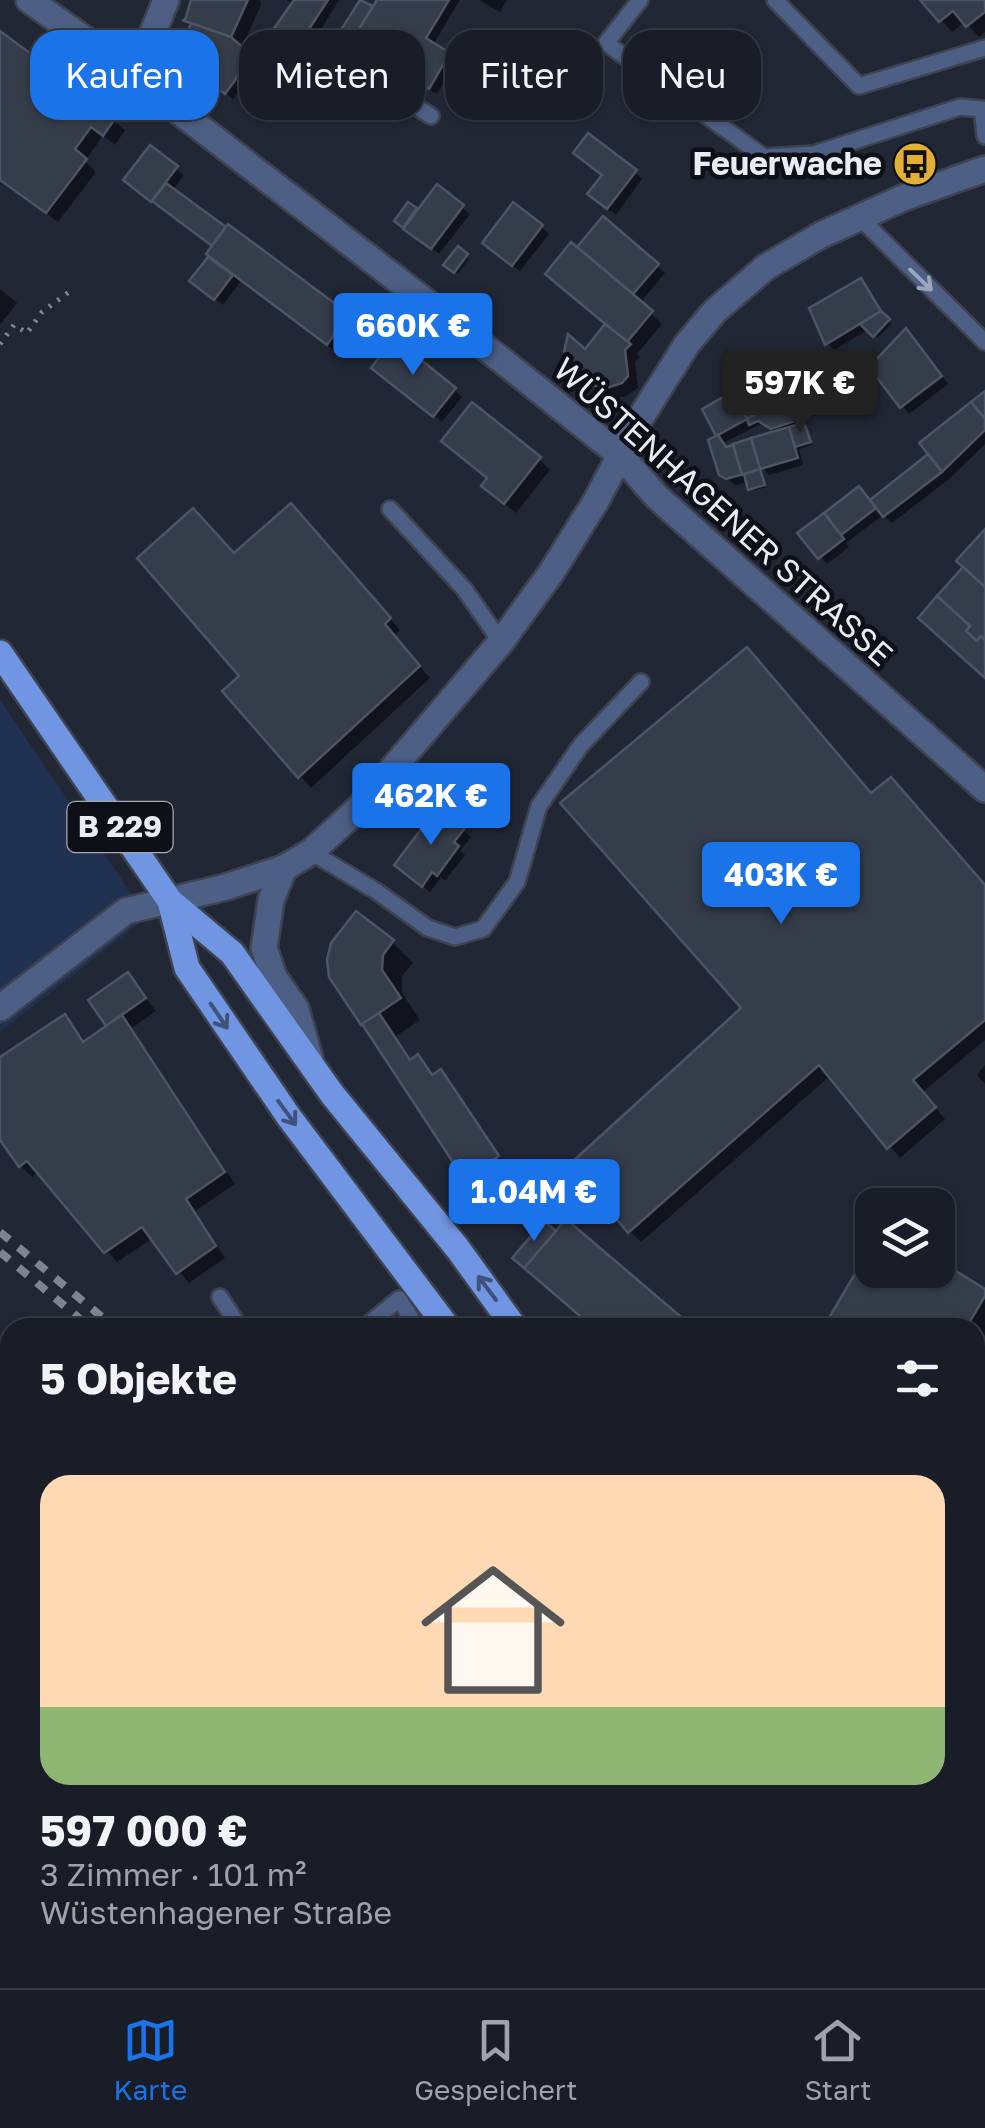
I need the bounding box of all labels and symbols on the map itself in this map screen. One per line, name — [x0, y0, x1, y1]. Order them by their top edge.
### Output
bus stop icon: Feuerwache — [892, 141, 938, 187]
place label: Feuerwache — [692, 144, 882, 182]
one-way arrow — [909, 268, 933, 292]
pin: 660K € — [332, 293, 494, 378]
street label: WÜSTENHAGENER STRASSE — [547, 349, 901, 673]
pin: 597K € — [719, 350, 881, 435]
pin: 462K € — [350, 763, 512, 848]
road number: B 229 — [68, 802, 172, 852]
pin: 403K € — [700, 842, 862, 927]
one-way arrow — [208, 1002, 229, 1030]
one-way arrow — [276, 1099, 297, 1126]
pin: 1.04M € — [442, 1159, 626, 1244]
one-way arrow — [477, 1275, 498, 1302]

